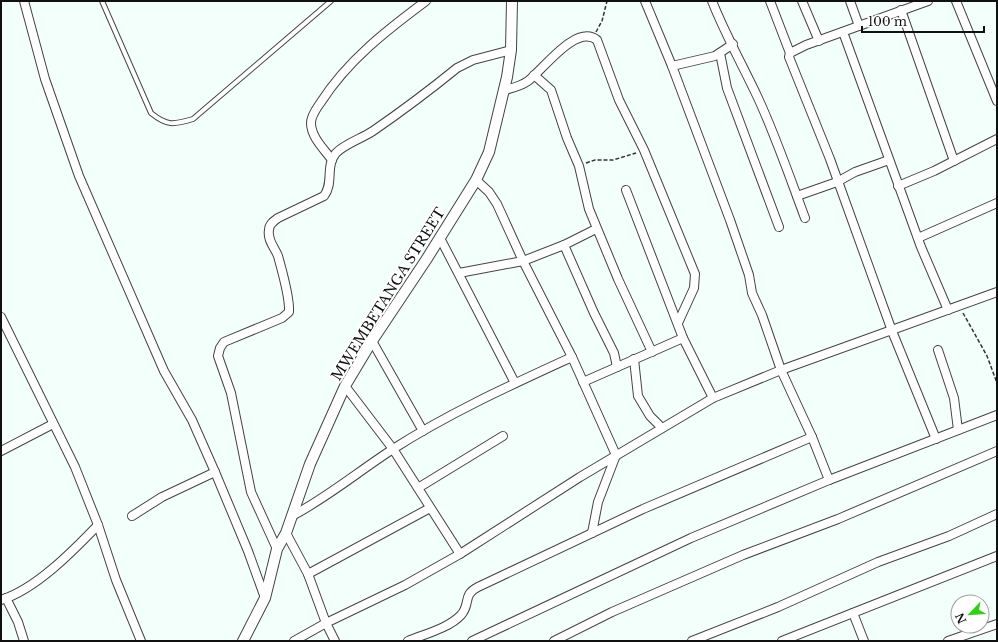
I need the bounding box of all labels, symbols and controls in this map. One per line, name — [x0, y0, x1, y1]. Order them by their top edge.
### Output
scale bar — [862, 8, 984, 34]
text: 100 m — [868, 14, 907, 29]
street label: MWEMBETANGA STREET — [327, 204, 449, 384]
north arrow — [950, 594, 990, 634]
text: N — [952, 610, 969, 626]

